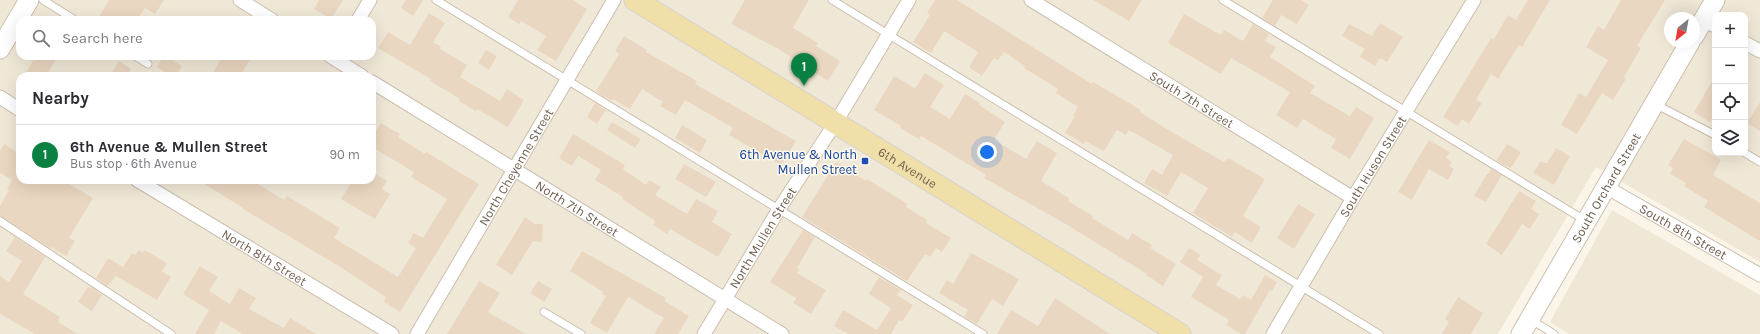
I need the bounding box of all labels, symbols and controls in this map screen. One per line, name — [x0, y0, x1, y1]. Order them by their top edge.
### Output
north arrow — [1664, 12, 1700, 48]
map controls — [1712, 12, 1748, 156]
button: + — [1712, 12, 1748, 48]
search box — [16, 16, 376, 60]
icon: search — [30, 27, 52, 49]
text: Search here — [62, 29, 143, 47]
button: − — [1712, 48, 1748, 84]
pin: 1 — [791, 53, 817, 86]
street label: South 7th Street — [1147, 67, 1237, 131]
button: locate — [1712, 84, 1748, 120]
text: Nearby — [32, 88, 89, 108]
street label: North Cheyenne Street — [475, 106, 556, 228]
street label: South Huson Street — [1336, 113, 1409, 220]
button: layers — [1712, 120, 1748, 156]
street label: South Orchard Street — [1568, 130, 1643, 245]
text: 6th Avenue & Mullen Street — [70, 138, 268, 156]
your location — [977, 142, 997, 162]
street label: 6th Avenue — [876, 144, 940, 191]
text: 1 — [43, 147, 47, 162]
text: 90 m — [329, 147, 360, 162]
place label: 6th Avenue & North Mullen Street — [739, 147, 857, 177]
text: Bus stop · 6th Avenue — [70, 156, 197, 171]
marker: 6th Avenue & North Mullen Street — [860, 156, 870, 166]
street label: North 7th Street — [533, 177, 621, 239]
street label: North Mullen Street — [726, 184, 799, 291]
street label: South 8th Street — [1637, 200, 1730, 262]
street label: North 8th Street — [220, 226, 310, 288]

